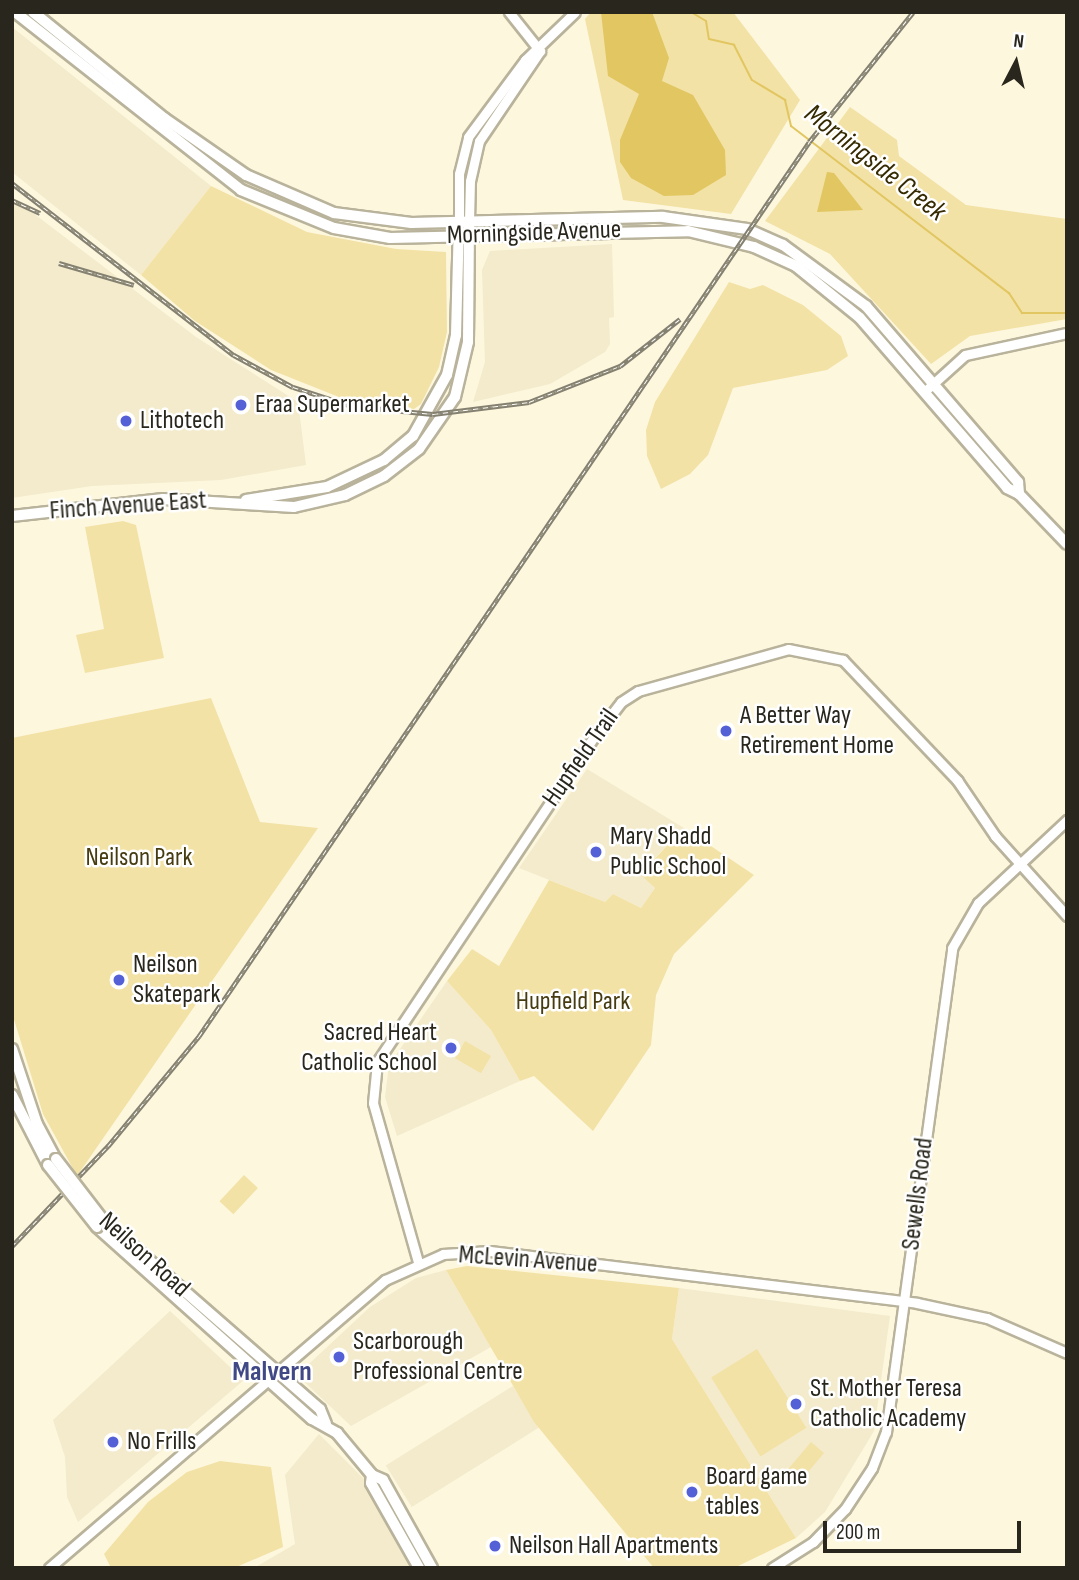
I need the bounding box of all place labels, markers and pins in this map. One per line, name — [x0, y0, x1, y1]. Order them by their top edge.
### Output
place label: Eraa Supermarket — [255, 389, 410, 421]
marker: Eraa Supermarket — [233, 397, 249, 413]
place label: Lithotech — [140, 405, 224, 437]
marker: Lithotech — [118, 413, 134, 429]
place label: A Better Way Retirement Home — [740, 700, 894, 762]
marker: A Better Way Retirement Home — [718, 723, 734, 739]
place label: Mary Shadd Public School — [610, 821, 726, 882]
marker: Mary Shadd Public School — [588, 844, 604, 860]
place label: Neilson Skatepark — [133, 949, 220, 1010]
marker: Neilson Skatepark — [111, 972, 127, 988]
place label: Sacred Heart Catholic School — [301, 1017, 437, 1078]
marker: Sacred Heart Catholic School — [443, 1040, 459, 1056]
place label: Scarborough Professional Centre — [353, 1326, 523, 1388]
marker: Scarborough Professional Centre — [331, 1349, 347, 1365]
place label: St. Mother Teresa Catholic Academy — [810, 1373, 966, 1434]
marker: St. Mother Teresa Catholic Academy — [788, 1396, 804, 1412]
place label: No Frills — [127, 1426, 196, 1458]
marker: No Frills — [105, 1434, 121, 1450]
place label: Board game tables — [706, 1461, 808, 1522]
marker: Board game tables — [684, 1484, 700, 1500]
place label: Neilson Hall Apartments — [509, 1530, 718, 1562]
marker: Neilson Hall Apartments — [487, 1538, 503, 1554]

